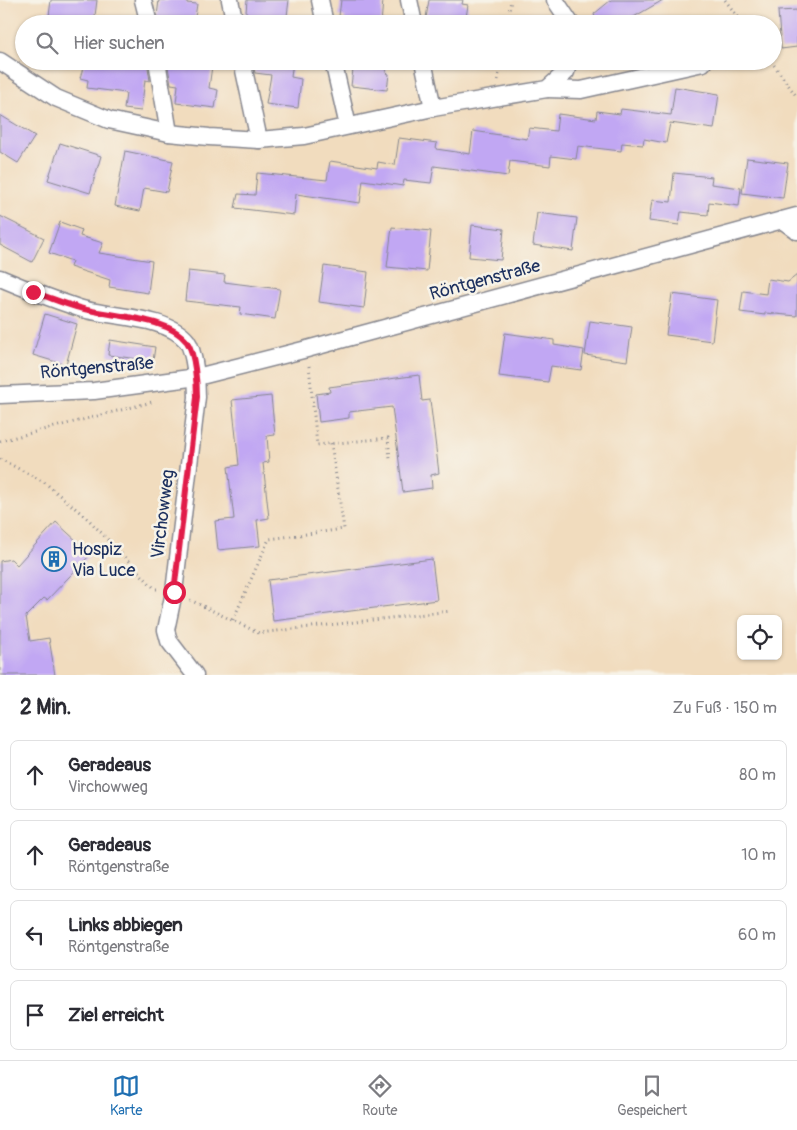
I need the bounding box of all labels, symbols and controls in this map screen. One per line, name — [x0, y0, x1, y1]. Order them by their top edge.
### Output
search box — [15, 15, 782, 70]
icon: search — [33, 29, 61, 57]
text: Hier suchen — [73, 31, 165, 55]
street label: Röntgenstraße — [427, 254, 543, 306]
route end — [22, 281, 45, 304]
street label: Röntgenstraße — [39, 352, 155, 384]
street label: Virchowweg — [146, 468, 180, 560]
place label: Hospiz Via Luce — [72, 538, 136, 582]
building icon: Hospiz Via Luce — [41, 546, 67, 572]
route start — [163, 581, 186, 604]
map controls — [737, 615, 782, 660]
button: locate — [737, 615, 782, 660]
text: 2 Min. — [20, 694, 71, 721]
text: Zu Fuß · 150 m — [673, 698, 777, 718]
text: Geradeaus — [68, 753, 151, 777]
icon: ahead — [21, 761, 49, 789]
text: 80 m — [739, 765, 776, 785]
text: Virchowweg — [68, 777, 148, 797]
text: Geradeaus — [68, 833, 151, 857]
icon: ahead — [21, 841, 49, 869]
text: 10 m — [741, 845, 776, 865]
text: Röntgenstraße — [68, 857, 169, 877]
text: Links abbiegen — [68, 913, 183, 937]
icon: left — [21, 921, 49, 949]
text: 60 m — [738, 925, 776, 945]
text: Röntgenstraße — [68, 937, 169, 957]
icon: arrive — [21, 1001, 49, 1029]
text: Ziel erreicht — [68, 1003, 164, 1027]
tab: Karte — [110, 1072, 142, 1119]
tab: Route — [362, 1072, 398, 1119]
tab: Gespeichert — [617, 1072, 687, 1119]

